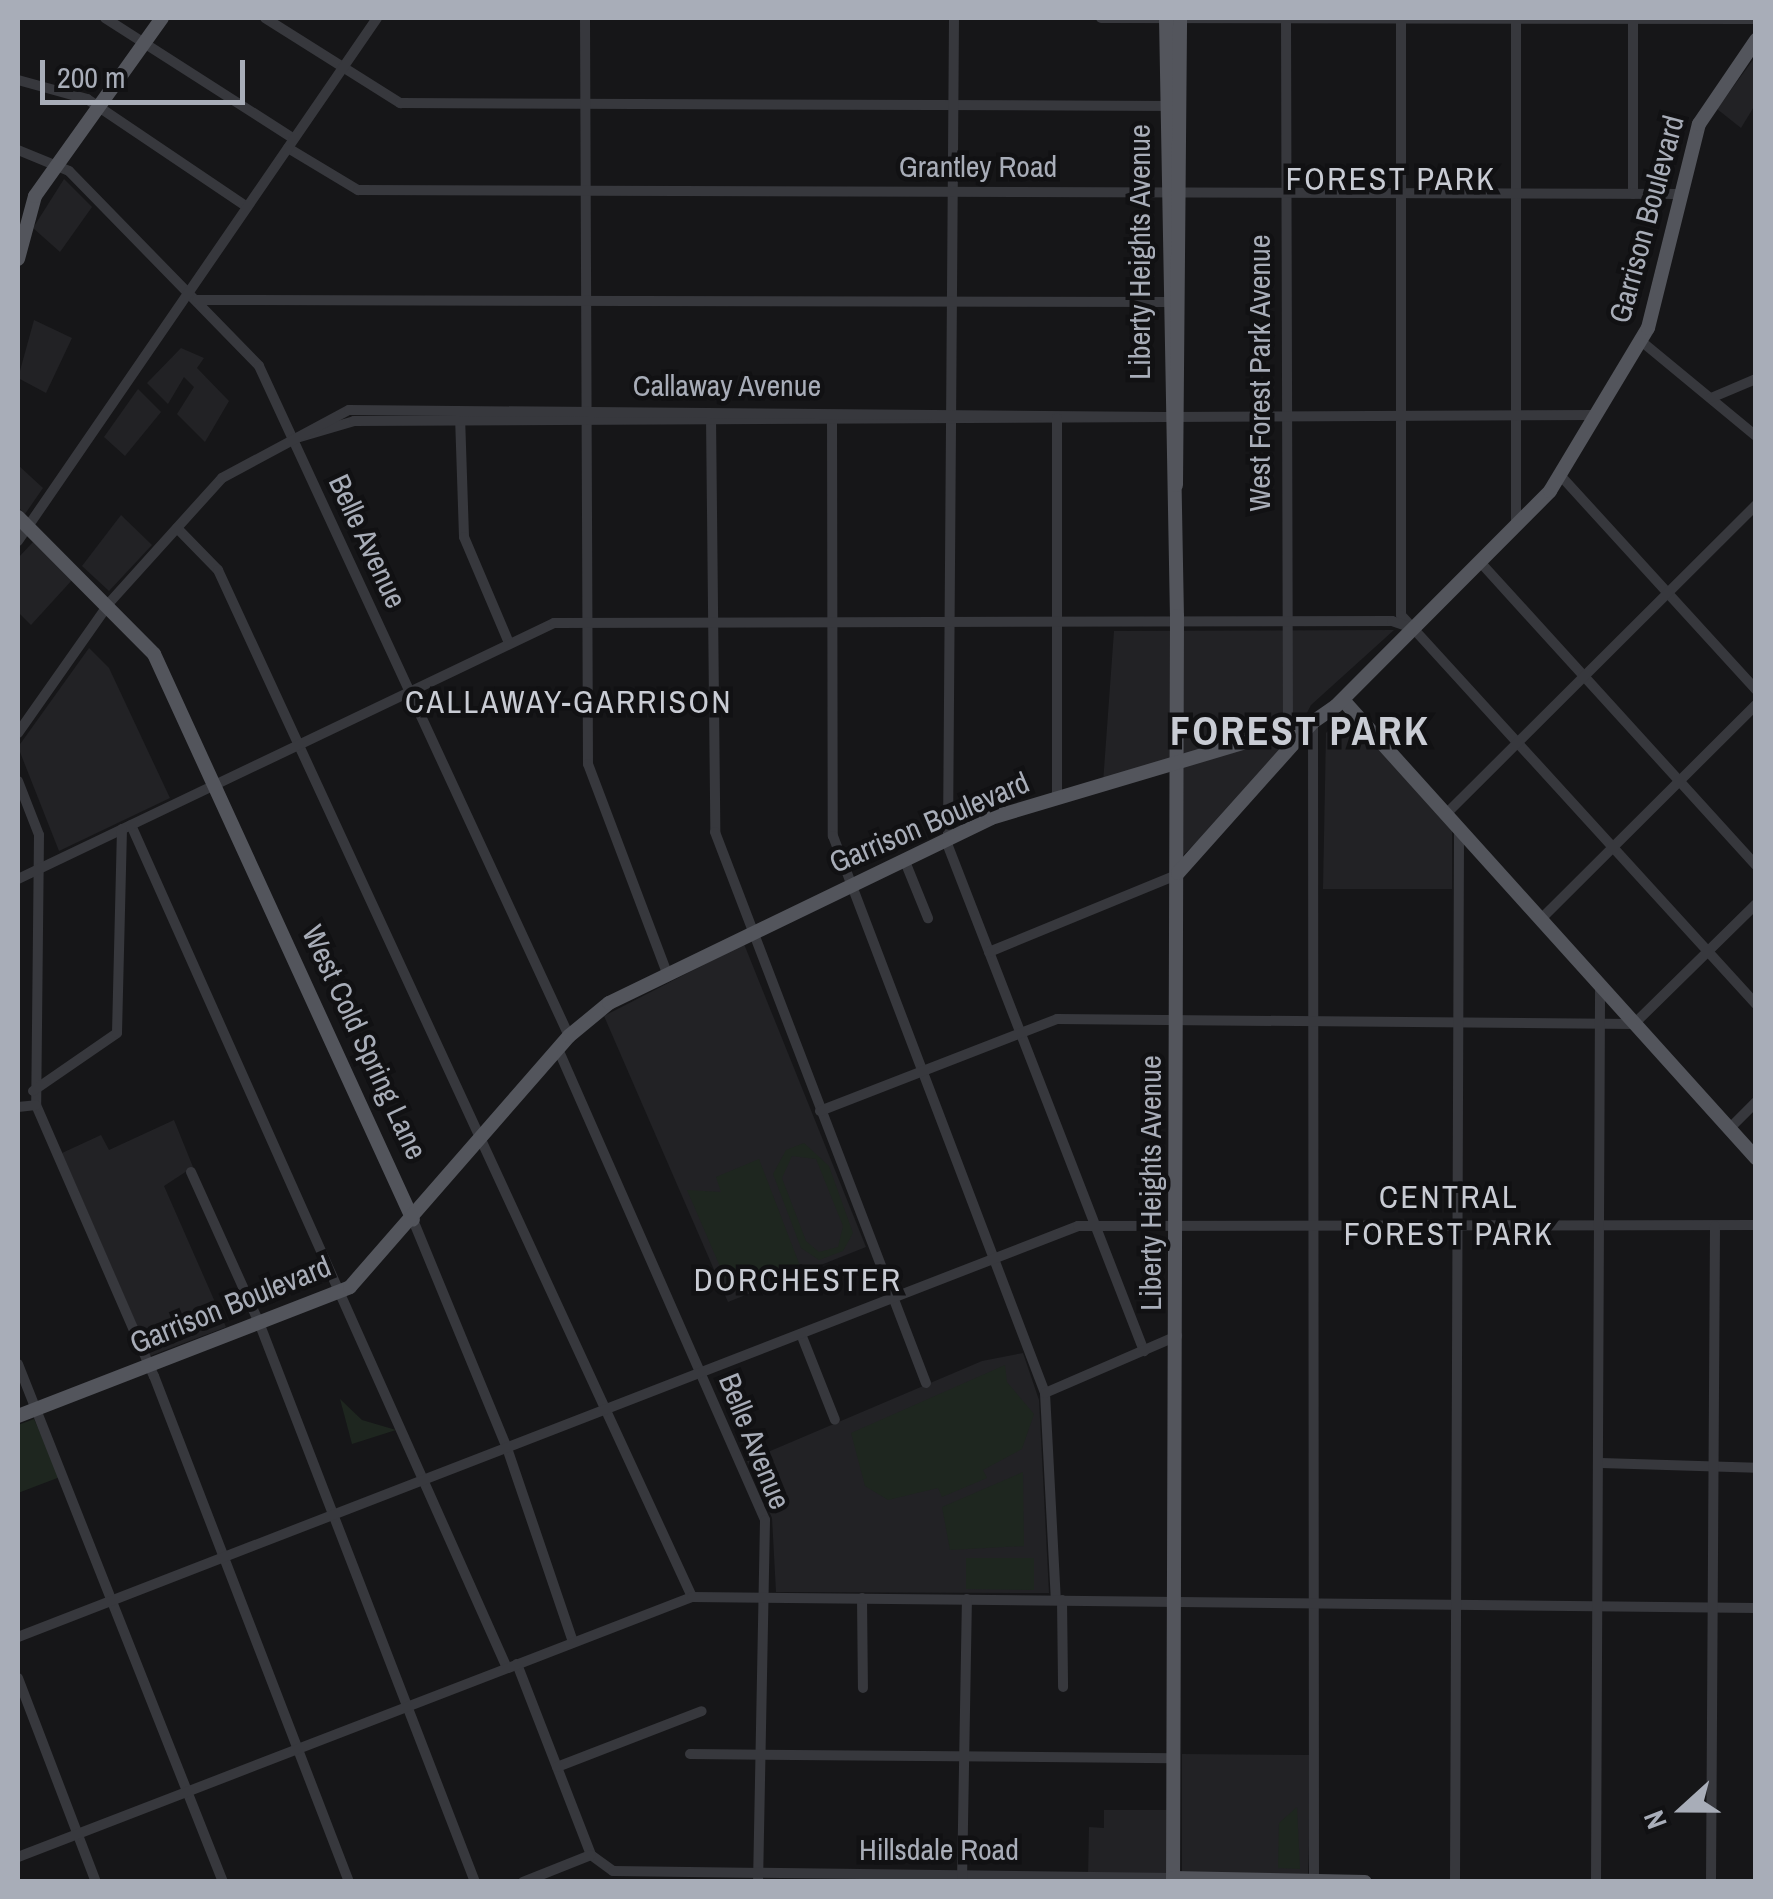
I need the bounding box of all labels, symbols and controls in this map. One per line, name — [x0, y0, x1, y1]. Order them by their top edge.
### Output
scale bar — [45, 40, 250, 102]
text: 200 m — [57, 57, 125, 97]
street label: Garrison Boulevard — [1601, 111, 1691, 327]
street label: Liberty Heights Avenue — [1121, 124, 1157, 380]
street label: Grantley Road — [899, 148, 1057, 184]
district label: FOREST PARK — [1286, 160, 1496, 198]
street label: West Forest Park Avenue — [1241, 234, 1277, 512]
street label: Callaway Avenue — [632, 367, 822, 403]
street label: Belle Avenue — [321, 468, 415, 614]
district label: CALLAWAY-GARRISON — [405, 683, 733, 721]
district label: FOREST PARK — [1170, 707, 1430, 755]
street label: Garrison Boulevard — [824, 764, 1034, 880]
street label: West Cold Spring Lane — [295, 919, 435, 1165]
street label: Liberty Heights Avenue — [1132, 1055, 1168, 1311]
district label: CENTRAL FOREST PARK — [1344, 1179, 1554, 1254]
street label: Garrison Boulevard — [124, 1247, 336, 1361]
district label: DORCHESTER — [694, 1261, 902, 1299]
street label: Belle Avenue — [711, 1367, 799, 1515]
north arrow — [1633, 1759, 1733, 1859]
text: N — [1634, 1805, 1676, 1834]
street label: Hillsdale Road — [859, 1831, 1019, 1867]

